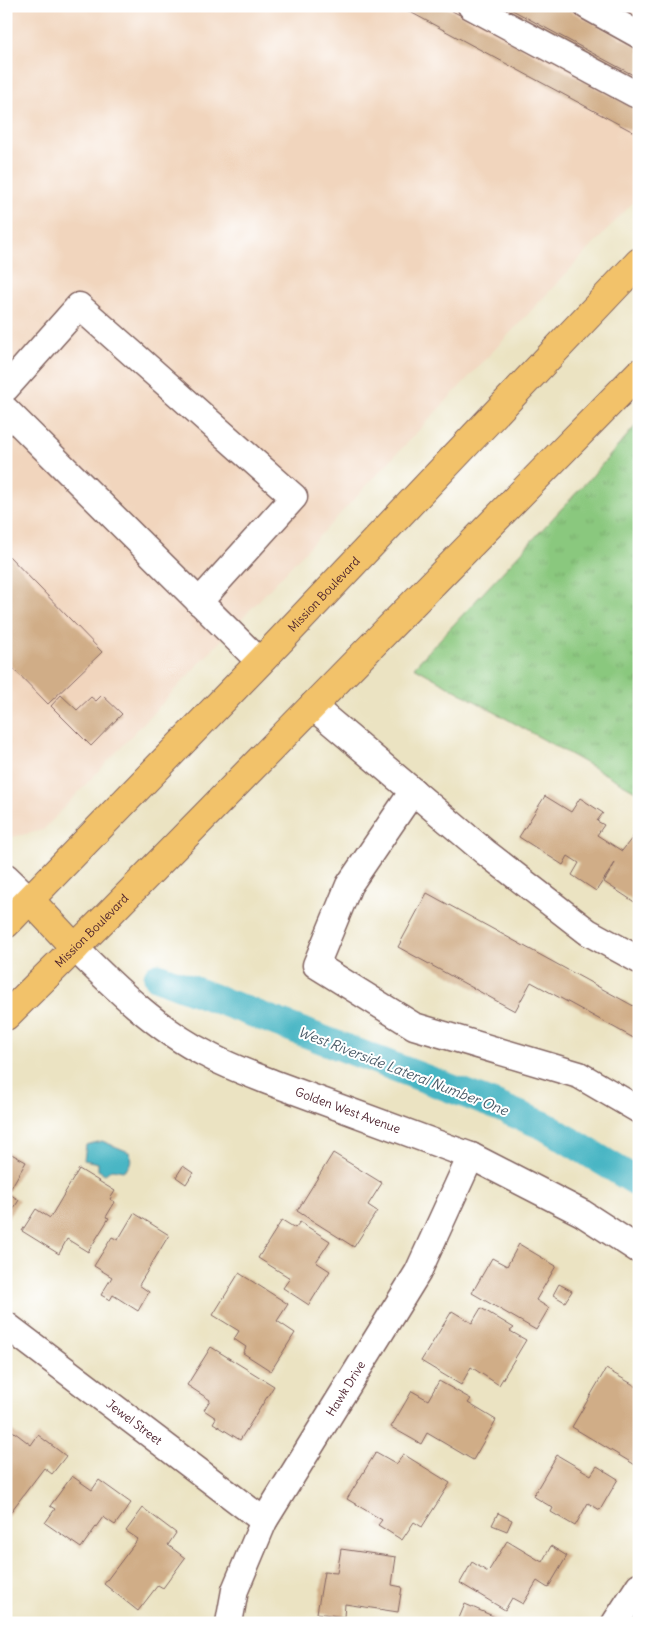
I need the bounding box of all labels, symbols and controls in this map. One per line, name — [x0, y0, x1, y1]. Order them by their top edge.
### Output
street label: Mission Boulevard — [285, 553, 363, 635]
street label: Mission Boulevard — [52, 891, 131, 970]
water label: West Riverside Lateral Number One — [296, 1023, 512, 1120]
street label: Golden West Avenue — [293, 1084, 403, 1136]
street label: Hawk Drive — [323, 1358, 368, 1419]
street label: Jewel Street — [104, 1396, 165, 1448]

